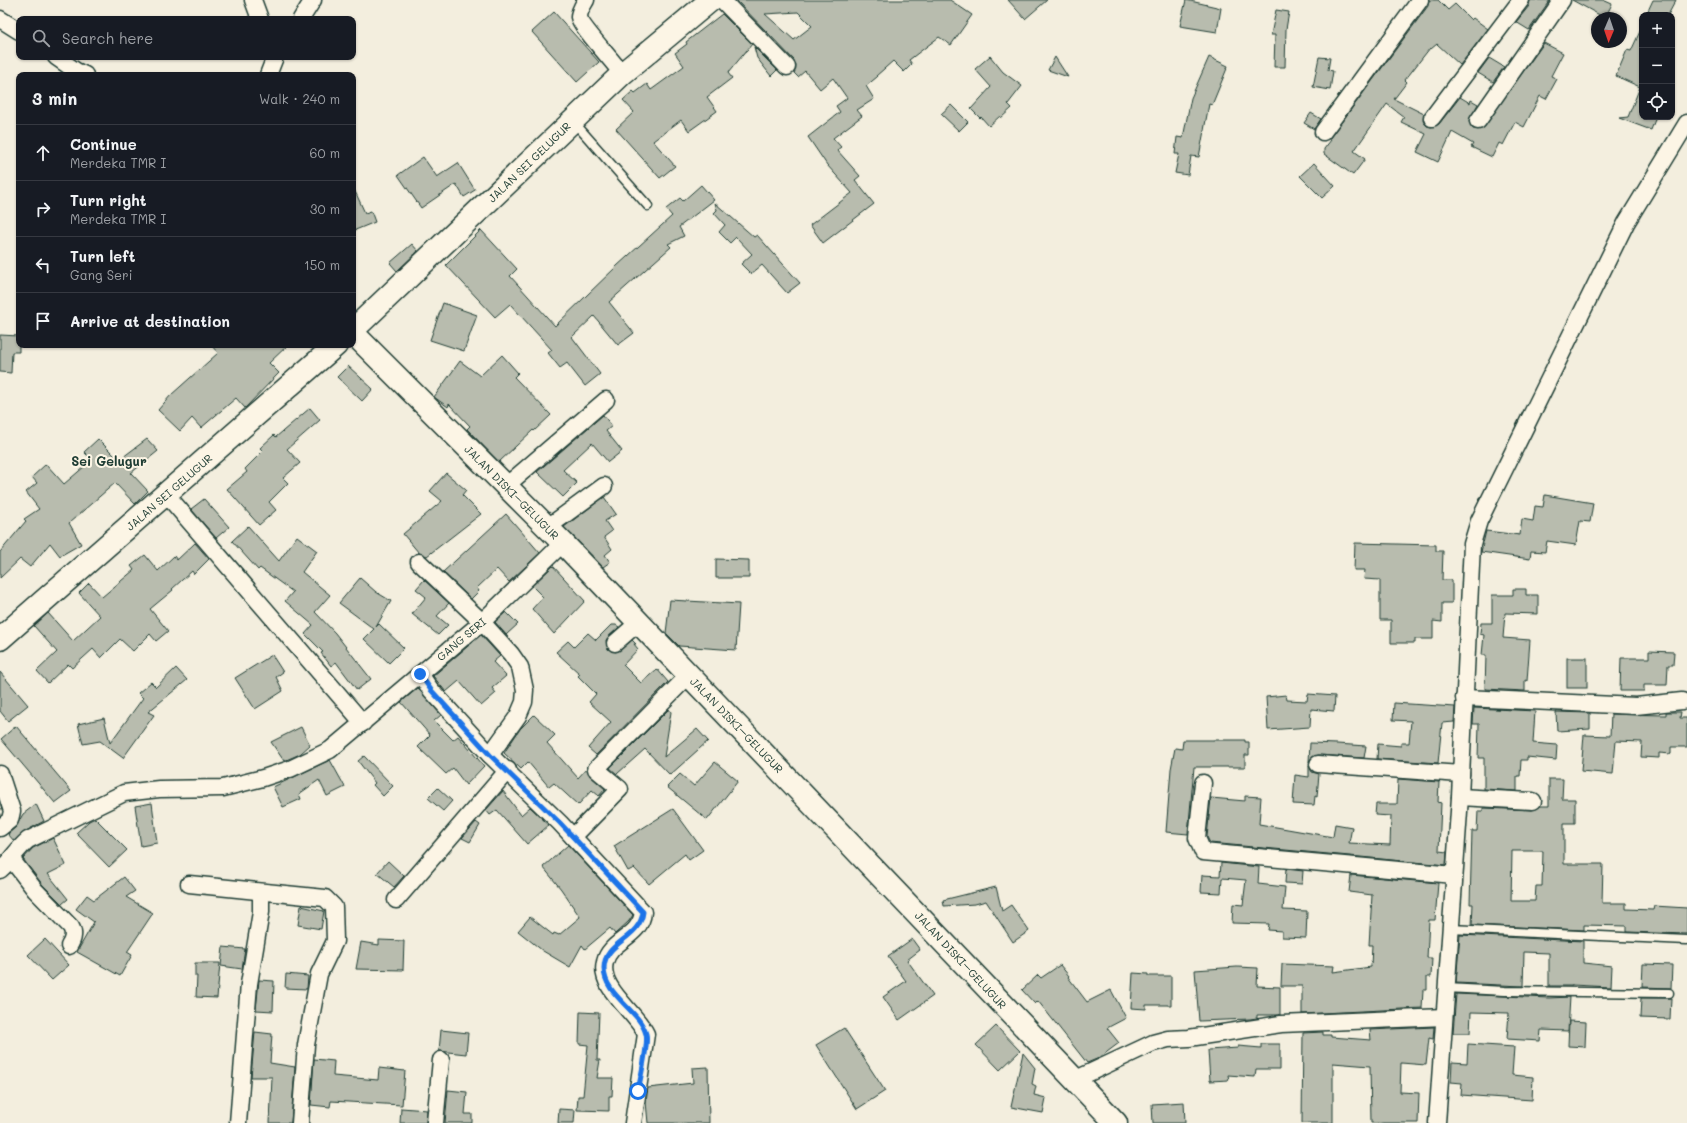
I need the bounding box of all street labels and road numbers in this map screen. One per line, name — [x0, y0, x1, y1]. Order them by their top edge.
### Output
street label: JALAN SEI GELUGUR — [484, 119, 574, 205]
street label: JALAN DISKI–GELUGUR — [461, 441, 563, 543]
street label: JALAN SEI GELUGUR — [123, 450, 215, 534]
street label: GANG SERI — [433, 614, 489, 664]
street label: JALAN DISKI–GELUGUR — [687, 674, 787, 776]
street label: JALAN DISKI–GELUGUR — [912, 908, 1010, 1012]

